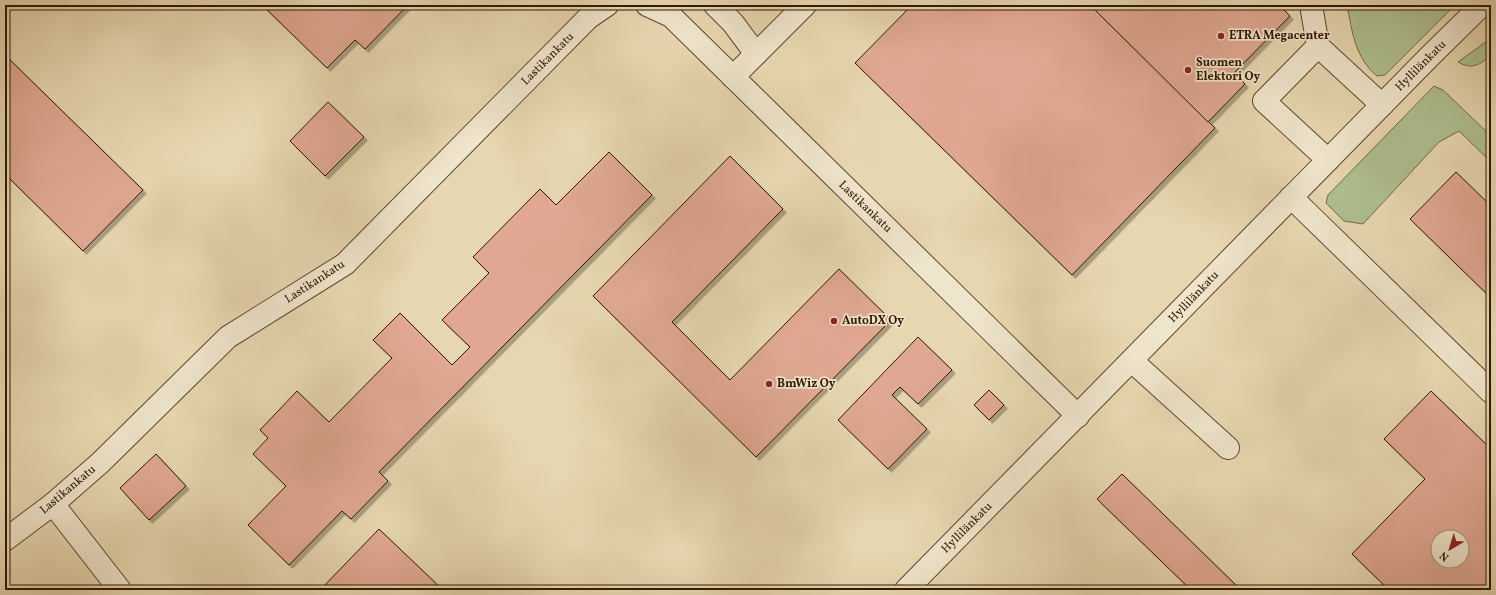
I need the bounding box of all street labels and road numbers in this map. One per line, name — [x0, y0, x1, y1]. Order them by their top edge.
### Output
street label: Lastikankatu — [518, 29, 578, 89]
street label: Hyllilänkatu — [1392, 37, 1450, 95]
street label: Lastikankatu — [835, 177, 895, 237]
street label: Lastikankatu — [282, 256, 348, 307]
street label: Hyllilänkatu — [1165, 267, 1223, 326]
street label: Lastikankatu — [37, 462, 100, 518]
street label: Hyllilänkatu — [938, 499, 996, 557]

